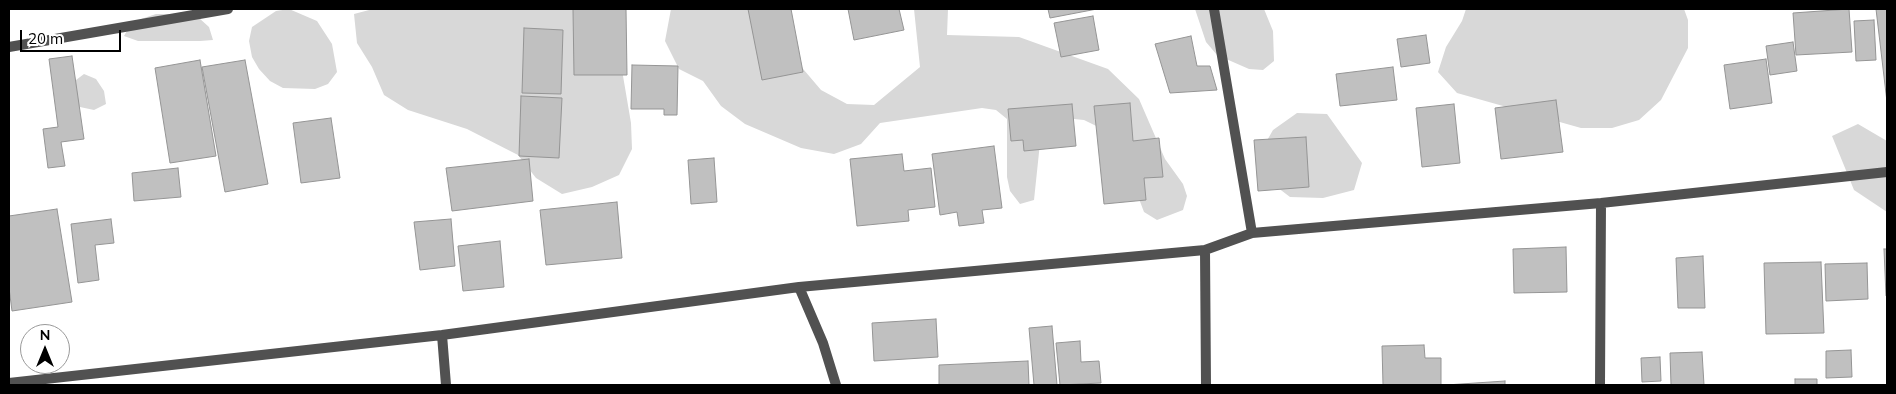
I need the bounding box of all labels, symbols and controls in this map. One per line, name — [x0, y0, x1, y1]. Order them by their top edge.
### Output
scale bar — [22, 20, 124, 52]
text: 20 m — [28, 29, 63, 48]
north arrow — [20, 324, 70, 374]
text: N — [40, 326, 50, 344]

